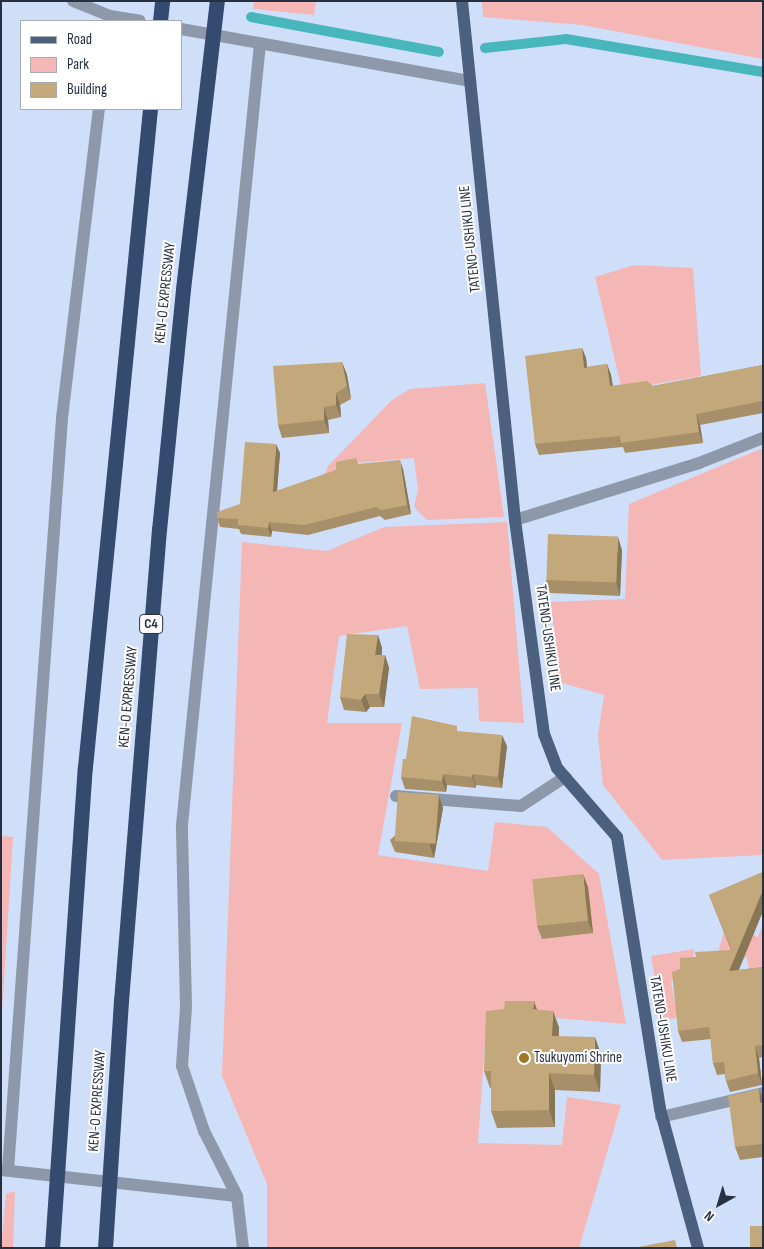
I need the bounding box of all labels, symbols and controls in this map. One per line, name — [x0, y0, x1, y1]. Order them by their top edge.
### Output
legend — [20, 20, 182, 110]
text: Road — [67, 30, 92, 49]
text: Park — [67, 55, 89, 74]
text: Building — [67, 80, 107, 99]
street label: TATENO-USHIKU LINE — [455, 185, 485, 293]
street label: KEN-O EXPRESSWAY — [151, 241, 179, 345]
street label: TATENO-USHIKU LINE — [532, 583, 564, 693]
road number: C4 — [138, 612, 164, 636]
street label: KEN-O EXPRESSWAY — [115, 645, 141, 749]
street label: TATENO-USHIKU LINE — [646, 974, 680, 1084]
place label: Tsukuyomi Shrine — [534, 1049, 622, 1067]
street label: KEN-O EXPRESSWAY — [84, 1050, 110, 1152]
marker: Tsukuyomi Shrine — [518, 1052, 530, 1064]
north arrow — [694, 1179, 744, 1229]
text: N — [701, 1207, 718, 1225]

